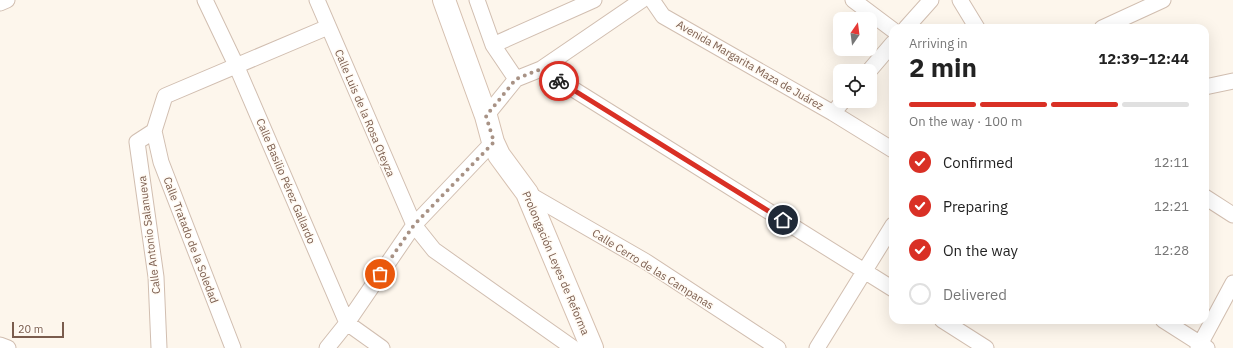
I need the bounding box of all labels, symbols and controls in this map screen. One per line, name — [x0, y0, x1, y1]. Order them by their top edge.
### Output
north arrow — [833, 12, 877, 56]
map controls — [833, 12, 877, 108]
street label: Avenida Margarita Maza de Juárez — [674, 17, 826, 113]
text: Arriving in — [909, 35, 968, 52]
street label: Calle Luis de la Rosa Oteyza — [332, 47, 398, 179]
text: 12:39–12:44 — [1098, 49, 1189, 68]
text: 2 min — [909, 50, 977, 84]
courier — [539, 61, 579, 101]
button: locate — [833, 64, 877, 108]
icon: bike — [548, 70, 570, 92]
text: On the way · 100 m — [909, 113, 1022, 130]
street label: Calle Basilio Pérez Gallardo — [253, 116, 319, 246]
icon: check — [909, 151, 931, 173]
text: Confirmed — [943, 153, 1013, 172]
text: 12:11 — [1154, 154, 1189, 171]
street label: Calle Antonio Salanueva — [135, 175, 163, 295]
street label: Calle Tratado de la Soledad — [160, 175, 222, 305]
street label: Prolongación Leyes de Reforma — [519, 189, 593, 337]
icon: check — [909, 195, 931, 217]
text: Preparing — [943, 197, 1008, 216]
text: 12:21 — [1154, 198, 1189, 215]
pin — [766, 203, 800, 237]
icon: home — [772, 209, 794, 231]
street label: Calle Cerro de las Campanas — [590, 226, 716, 312]
icon: check — [909, 239, 931, 261]
text: On the way — [943, 241, 1018, 260]
text: 12:28 — [1154, 242, 1189, 259]
pin — [363, 257, 397, 291]
icon: bag — [369, 263, 391, 285]
text: Delivered — [943, 285, 1007, 304]
scale bar — [12, 320, 64, 339]
text: 20 m — [18, 322, 43, 336]

